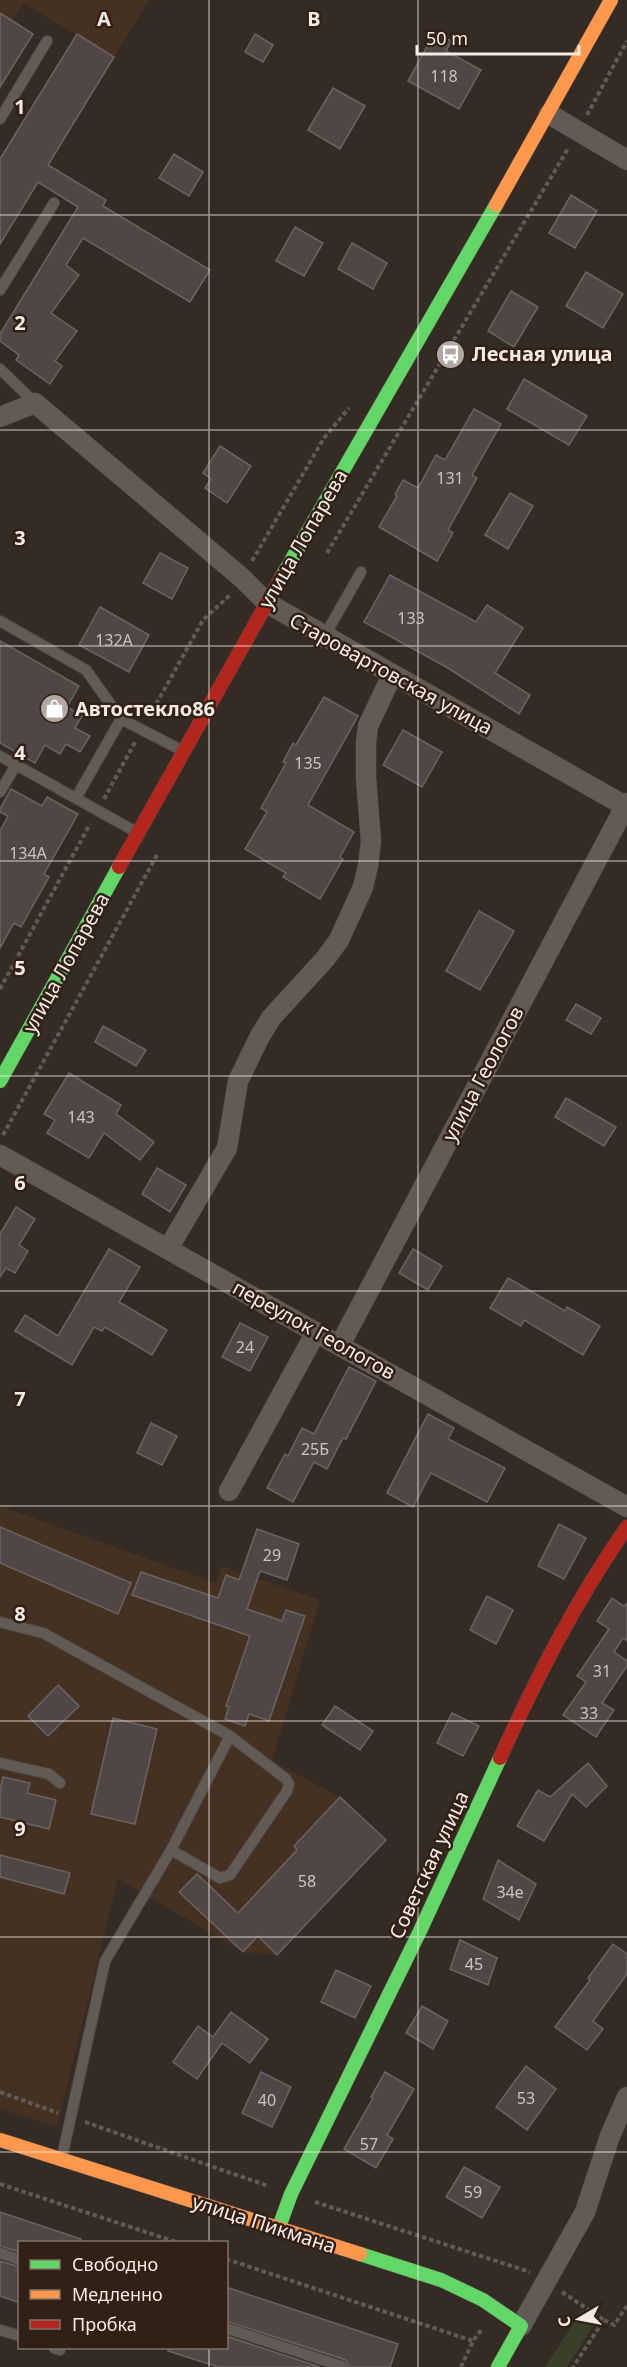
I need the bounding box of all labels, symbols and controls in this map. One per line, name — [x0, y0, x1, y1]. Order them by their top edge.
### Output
text: A — [97, 5, 111, 32]
text: B — [307, 5, 321, 32]
scale bar — [417, 18, 579, 56]
text: 50 m — [426, 26, 468, 50]
house number: 118 — [430, 65, 458, 87]
text: 1 — [14, 93, 26, 120]
text: 2 — [14, 309, 26, 336]
bus stop icon: Лесная улица — [435, 338, 467, 370]
place label: Лесная улица — [472, 340, 612, 367]
street label: улица Лопарева — [252, 464, 353, 613]
house number: 131 — [436, 467, 464, 489]
text: 3 — [14, 524, 26, 551]
street label: Старовартовская улица — [285, 606, 498, 741]
house number: 133 — [397, 607, 425, 629]
house number: 132А — [95, 629, 134, 651]
shop icon: Автостекло86 — [38, 693, 70, 725]
place label: Автостекло86 — [75, 695, 215, 722]
text: 4 — [14, 739, 26, 766]
house number: 135 — [294, 752, 322, 774]
house number: 134А — [9, 842, 48, 864]
street label: улица Лопарева — [16, 888, 115, 1038]
text: 5 — [14, 954, 26, 981]
street label: улица Геологов — [436, 1001, 530, 1146]
house number: 143 — [67, 1106, 95, 1128]
text: 6 — [14, 1169, 26, 1196]
street label: переулок Геологов — [228, 1274, 400, 1385]
house number: 24 — [236, 1336, 254, 1358]
text: 7 — [14, 1385, 26, 1412]
house number: 25Б — [301, 1438, 329, 1460]
house number: 29 — [263, 1544, 281, 1566]
text: 8 — [14, 1600, 26, 1627]
house number: 31 — [593, 1660, 611, 1682]
house number: 33 — [580, 1702, 598, 1724]
street label: Советская улица — [382, 1786, 475, 1943]
text: 9 — [14, 1815, 26, 1842]
house number: 58 — [298, 1870, 316, 1892]
house number: 34е — [496, 1881, 524, 1903]
house number: 45 — [465, 1953, 483, 1975]
house number: 53 — [517, 2087, 535, 2109]
house number: 40 — [258, 2089, 276, 2111]
house number: 57 — [360, 2133, 378, 2155]
house number: 59 — [464, 2181, 482, 2203]
street label: улица Пикмана — [189, 2188, 339, 2259]
legend — [18, 2241, 228, 2349]
text: Свободно — [72, 2252, 158, 2276]
text: Медленно — [72, 2282, 163, 2306]
north arrow — [549, 2289, 609, 2349]
text: Пробка — [72, 2312, 137, 2336]
text: С — [552, 2315, 576, 2329]

